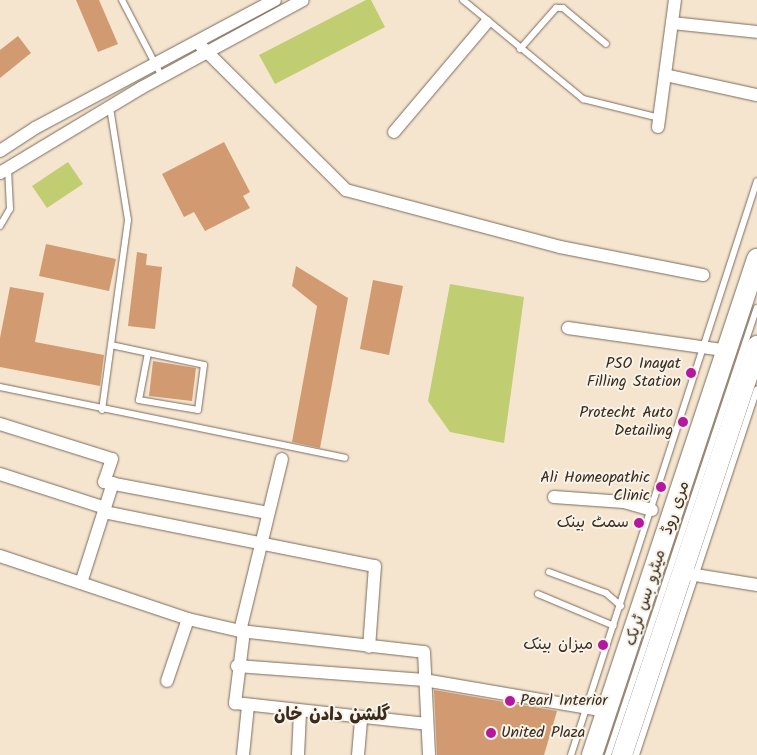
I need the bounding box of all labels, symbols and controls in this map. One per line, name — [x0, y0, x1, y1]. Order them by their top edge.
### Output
place label: PSO Inayat Filling Station — [587, 354, 681, 392]
marker: PSO Inayat Filling Station — [685, 367, 697, 379]
place label: Protecht Auto Detailing — [579, 403, 673, 441]
marker: Protecht Auto Detailing — [677, 416, 689, 428]
place label: Ali Homeopathic Clinic — [540, 468, 650, 506]
street label: مری روڈ — [658, 479, 694, 537]
marker: Ali Homeopathic Clinic — [654, 480, 668, 494]
place label: سمٹ بینک — [557, 513, 629, 533]
marker: سمٹ بینک — [633, 517, 645, 529]
street label: میٹرو بس ٹریک — [621, 547, 671, 649]
place label: میزان بینک — [523, 635, 593, 655]
marker: میزان بینک — [597, 639, 609, 651]
place label: Pearl Interior — [520, 691, 608, 711]
marker: Pearl Interior — [504, 695, 516, 707]
district label: گلشن دادن خان — [274, 705, 390, 727]
place label: United Plaza — [501, 723, 585, 743]
marker: United Plaza — [485, 727, 497, 739]

